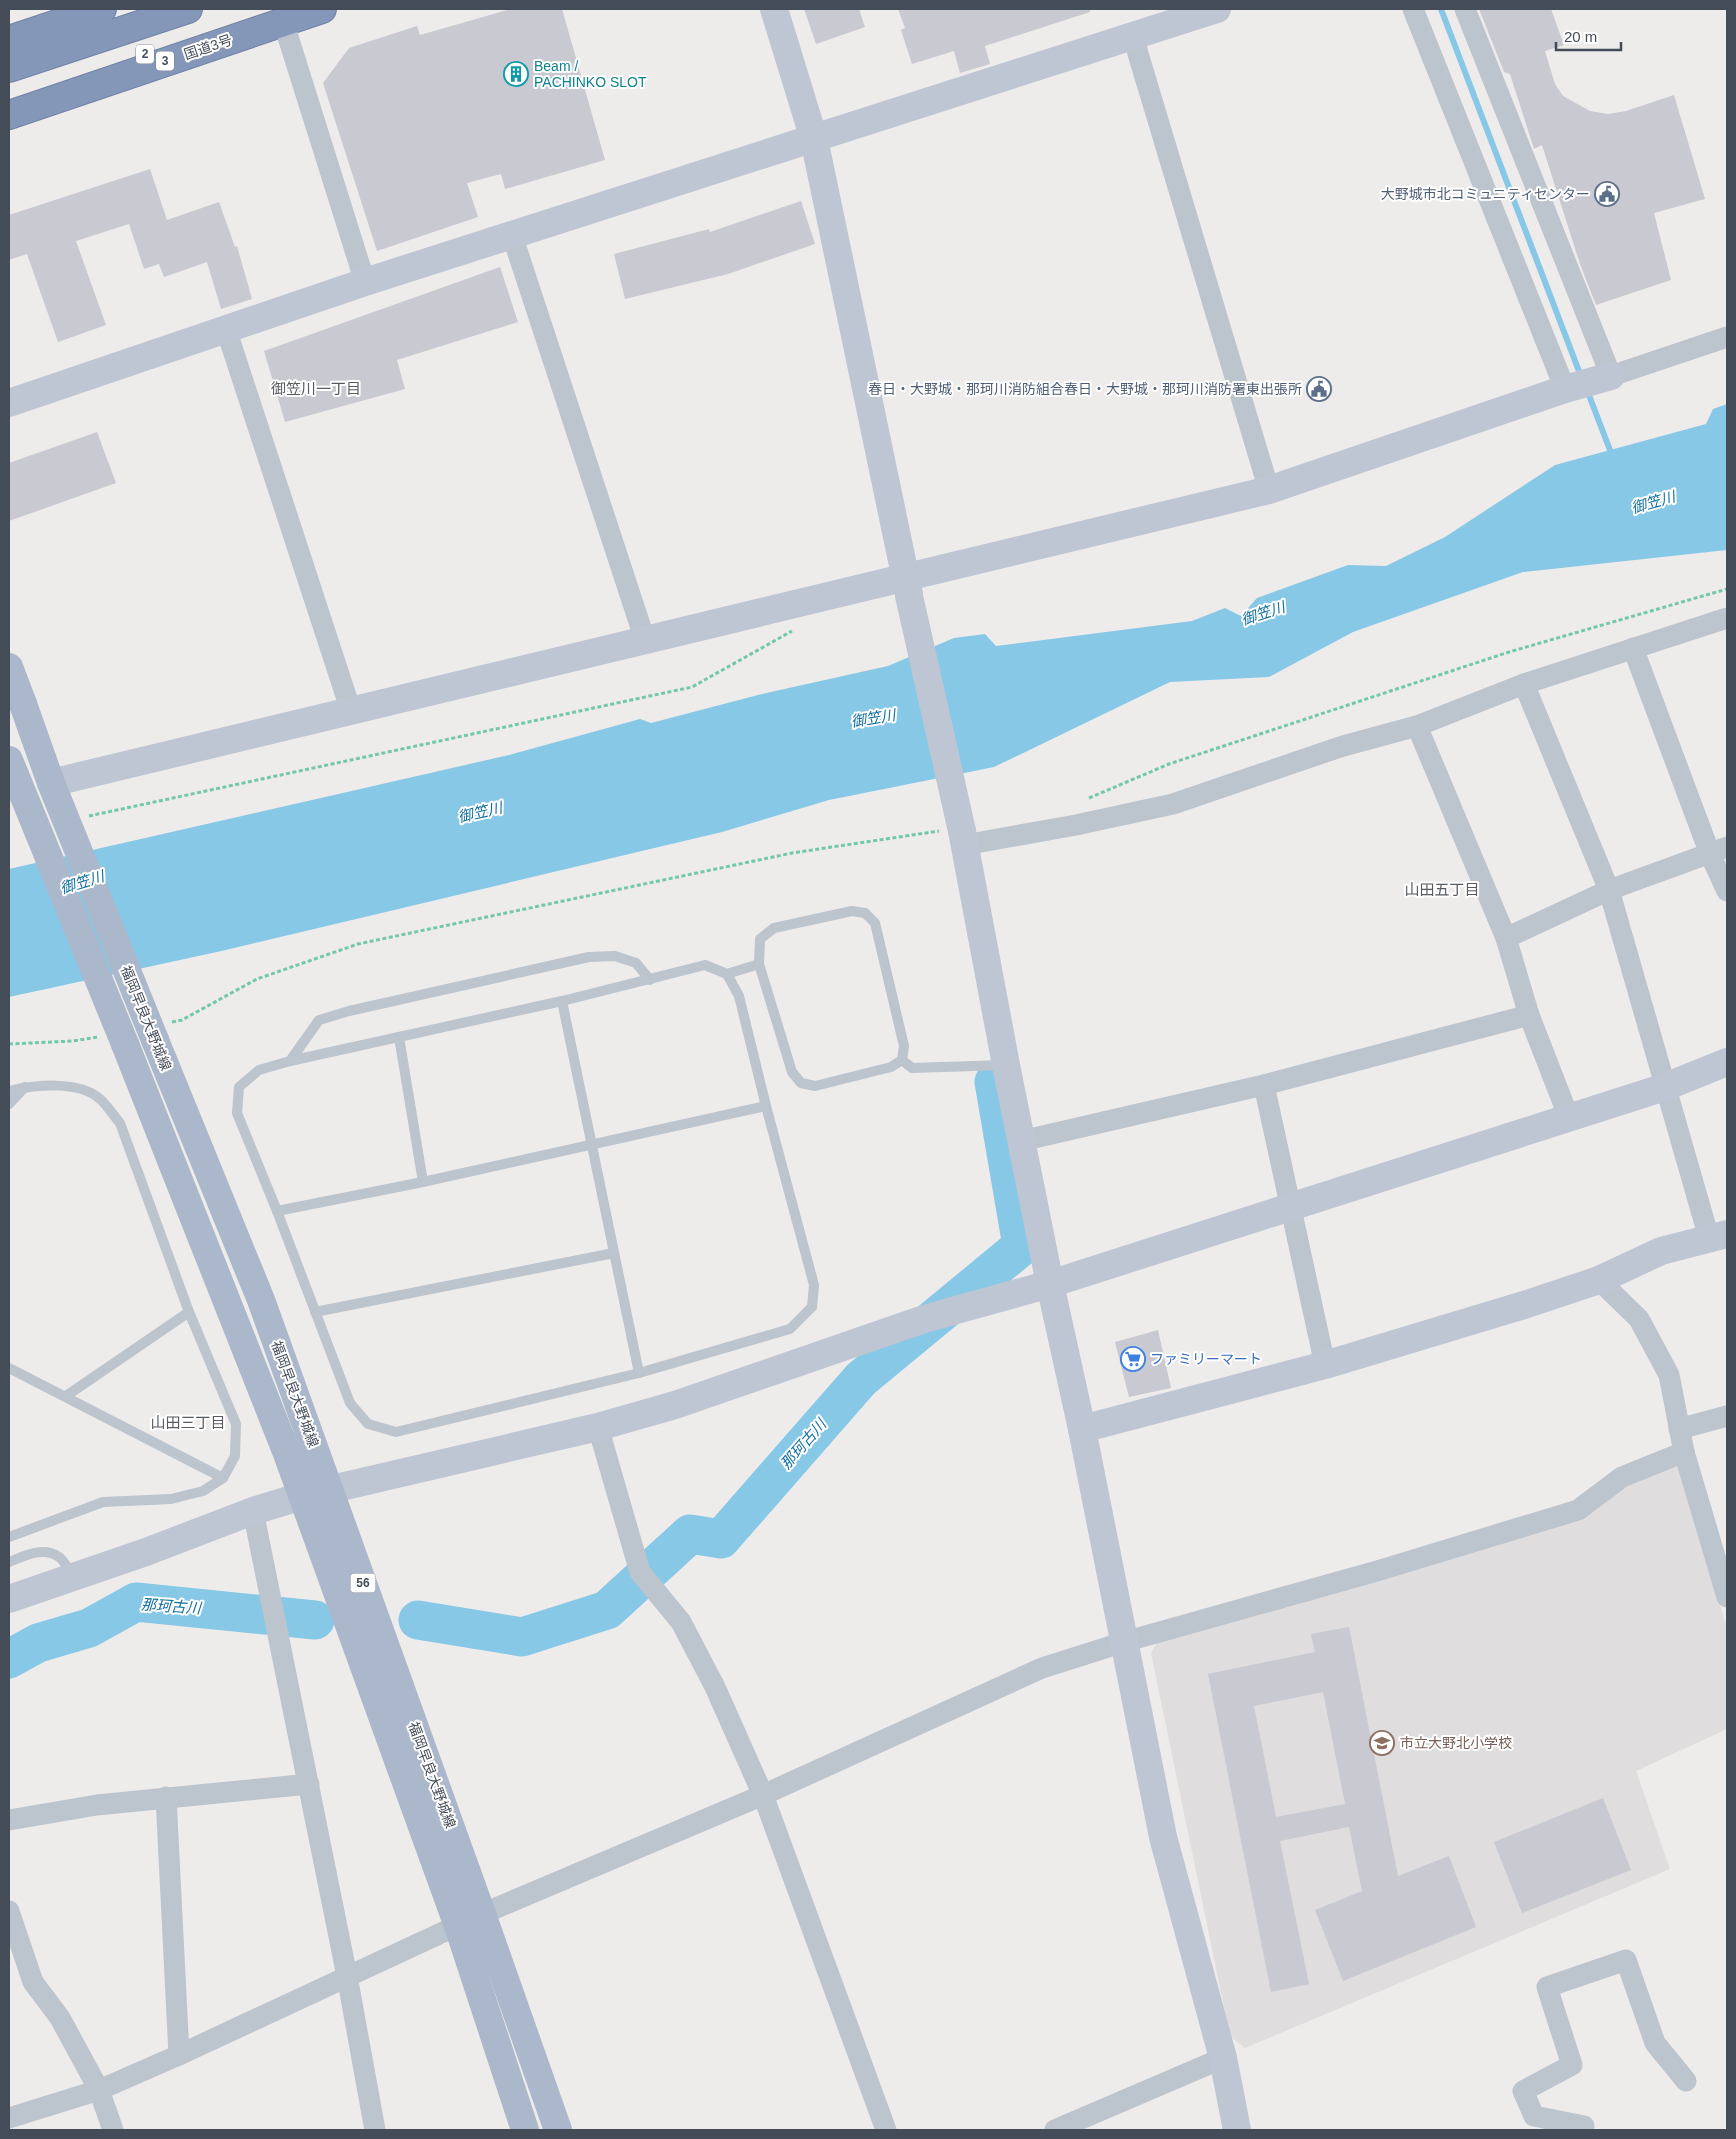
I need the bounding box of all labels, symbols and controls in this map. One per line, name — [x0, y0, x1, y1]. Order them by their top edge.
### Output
scale bar — [1556, 20, 1621, 52]
text: 20 m — [1564, 28, 1597, 45]
street label: 国道3号 — [182, 31, 234, 63]
road number: 2 — [136, 44, 154, 64]
road number: 3 — [156, 51, 174, 70]
place label: Beam / PACHINKO SLOT — [534, 58, 647, 90]
building icon: Beam / PACHINKO SLOT — [503, 61, 529, 87]
public building icon: 大野城市北コミュニティセンター — [1594, 181, 1620, 207]
place label: 大野城市北コミュニティセンター — [1381, 186, 1590, 202]
public building icon: 春日・大野城・那珂川消防組合春日・大野城・那珂川消防署東出張所 — [1306, 376, 1332, 402]
district label: 御笠川一丁目 — [271, 380, 361, 397]
place label: 春日・大野城・那珂川消防組合春日・大野城・那珂川消防署東出張所 — [868, 381, 1302, 397]
water label: 御笠川 — [1629, 487, 1679, 516]
water label: 御笠川 — [1239, 597, 1289, 628]
water label: 御笠川 — [849, 706, 899, 730]
water label: 御笠川 — [456, 798, 506, 825]
water label: 御笠川 — [58, 867, 108, 897]
district label: 山田五丁目 — [1404, 881, 1480, 898]
street label: 福岡早良大野城線 — [118, 963, 174, 1073]
street label: 福岡早良大野城線 — [268, 1339, 322, 1449]
supermarket icon: ファミリーマート — [1120, 1346, 1146, 1372]
place label: ファミリーマート — [1150, 1351, 1262, 1367]
district label: 山田三丁目 — [150, 1414, 226, 1431]
water label: 那珂古川 — [777, 1414, 830, 1472]
road number: 56 — [350, 1574, 376, 1592]
water label: 那珂古川 — [140, 1595, 204, 1617]
street label: 福岡早良大野城線 — [405, 1720, 459, 1830]
school or university icon: 市立大野北小学校 — [1369, 1730, 1395, 1756]
place label: 市立大野北小学校 — [1400, 1735, 1512, 1751]

